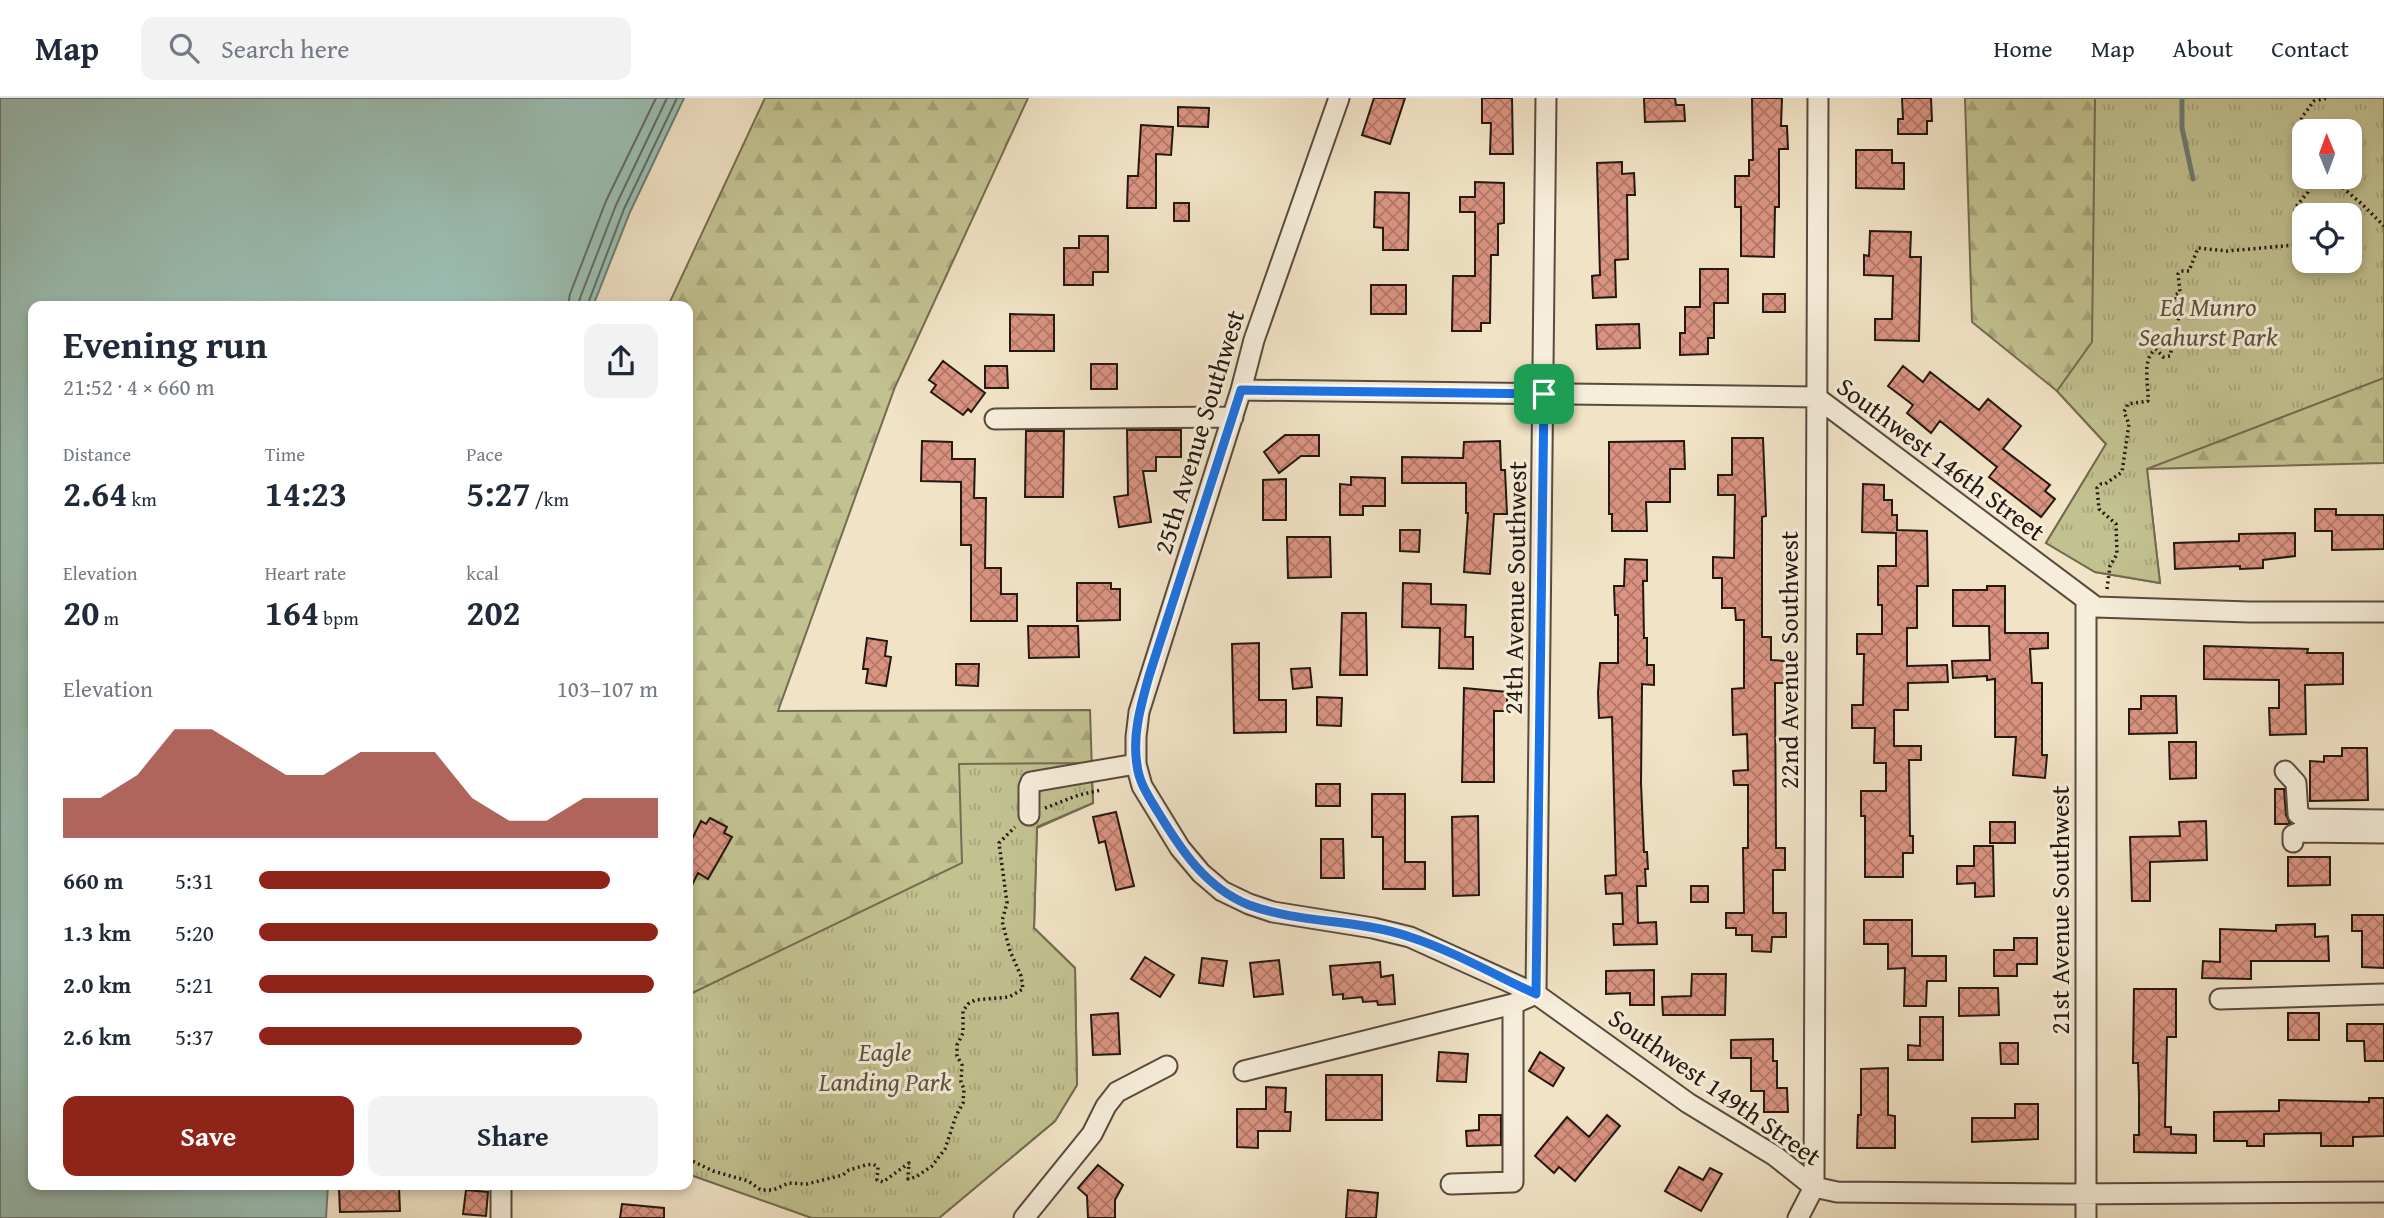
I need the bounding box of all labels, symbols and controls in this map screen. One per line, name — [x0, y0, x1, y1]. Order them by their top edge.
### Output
search box — [141, 17, 631, 80]
text: Map — [35, 24, 99, 72]
icon: search — [165, 29, 203, 67]
text: Search here — [221, 29, 349, 68]
text: Home — [1994, 31, 2053, 66]
text: Map — [2091, 31, 2135, 66]
text: About — [2173, 31, 2233, 66]
text: Contact — [2271, 31, 2349, 66]
north arrow — [2292, 119, 2362, 189]
map controls — [2292, 119, 2362, 273]
button: locate — [2292, 203, 2362, 273]
park label: Ed Munro Seahurst Park — [2138, 287, 2278, 356]
street label: 25th Avenue Southwest — [1143, 305, 1254, 559]
text: Evening run — [63, 316, 267, 372]
button: share — [584, 324, 658, 398]
pin — [1514, 364, 1574, 424]
street label: Southwest 146th Street — [1829, 367, 2054, 550]
text: 21:52 · 4 × 660 m — [63, 370, 215, 403]
icon: arrive — [1525, 375, 1563, 413]
text: Distance — [63, 440, 131, 468]
text: Time — [265, 440, 305, 468]
text: Pace — [466, 440, 503, 468]
street label: 24th Avenue Southwest — [1493, 461, 1536, 715]
text: 2.64 — [63, 468, 127, 519]
text: 14:23 — [265, 468, 347, 519]
text: 5:27 — [466, 468, 531, 519]
text: km — [127, 485, 157, 513]
text: /km — [531, 485, 569, 513]
street label: 22nd Avenue Southwest — [1769, 531, 1808, 789]
text: Elevation — [63, 559, 137, 587]
text: Heart rate — [265, 559, 346, 587]
text: kcal — [466, 559, 499, 587]
text: 20 — [63, 587, 99, 638]
text: 164 — [265, 587, 319, 638]
text: 202 — [466, 587, 521, 638]
text: m — [99, 604, 119, 632]
text: bpm — [319, 604, 359, 632]
text: Elevation — [63, 672, 153, 705]
text: 103–107 m — [557, 672, 658, 705]
street label: 21st Avenue Southwest — [2040, 785, 2079, 1035]
text: 660 m — [63, 864, 124, 897]
text: 5:31 — [175, 864, 214, 897]
text: 1.3 km — [63, 916, 131, 949]
text: 5:20 — [175, 916, 214, 949]
text: 2.0 km — [63, 968, 131, 1001]
text: 5:21 — [175, 968, 214, 1001]
street label: Southwest 149th Street — [1601, 998, 1830, 1175]
text: 2.6 km — [63, 1020, 131, 1053]
text: 5:37 — [175, 1020, 214, 1053]
park label: Eagle Landing Park — [818, 1032, 951, 1101]
button: Save — [63, 1096, 354, 1176]
button: Share — [368, 1096, 658, 1176]

